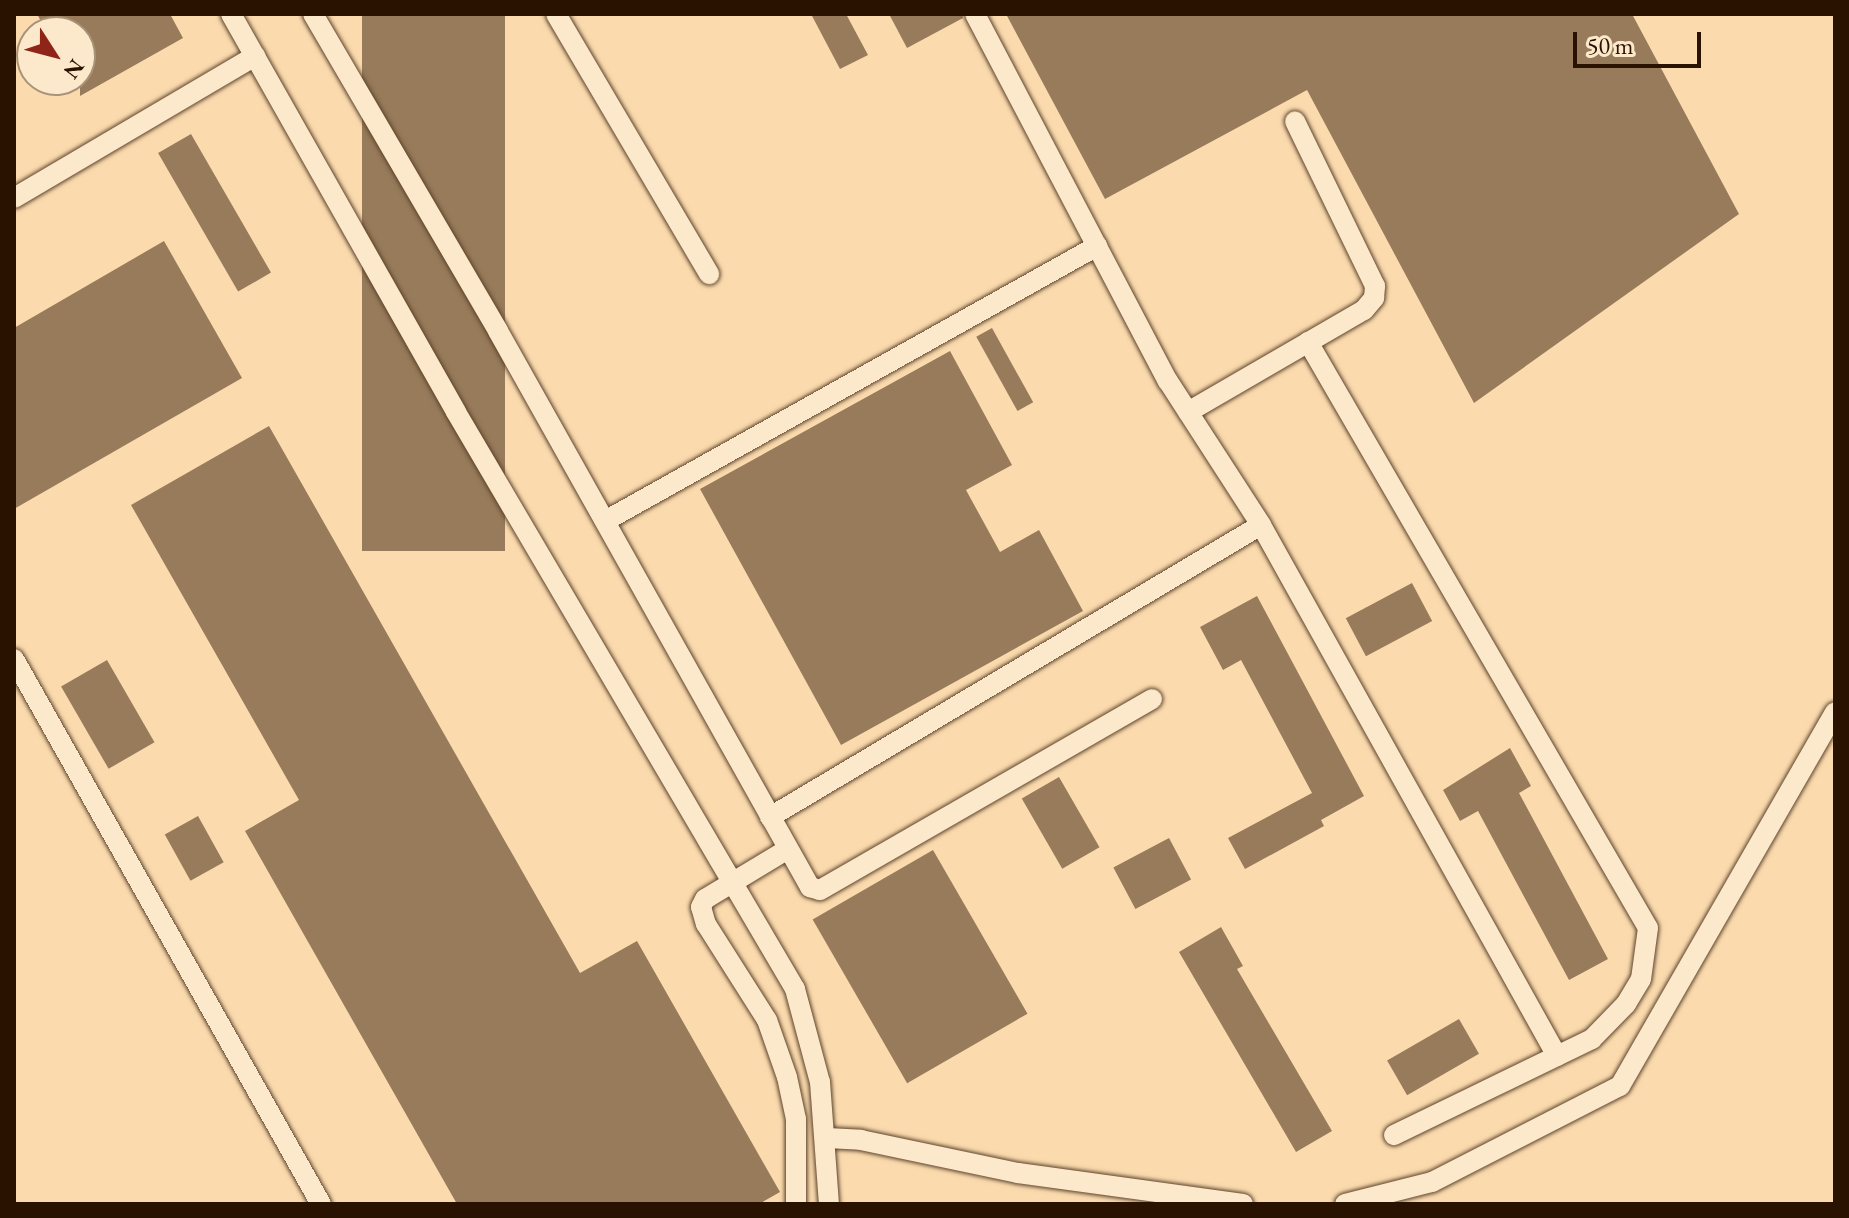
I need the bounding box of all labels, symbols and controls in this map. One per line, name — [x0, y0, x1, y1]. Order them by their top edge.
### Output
north arrow — [16, 16, 96, 96]
scale bar — [1577, 16, 1705, 66]
text: 50 m — [1587, 30, 1634, 61]
text: N — [57, 53, 91, 85]

